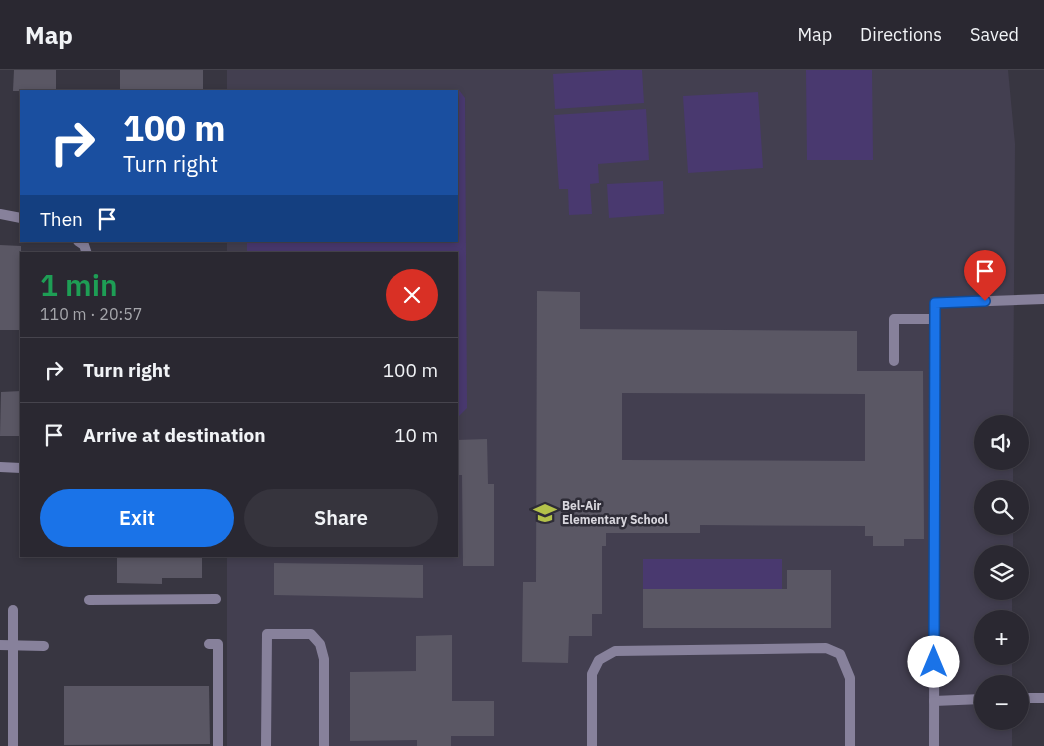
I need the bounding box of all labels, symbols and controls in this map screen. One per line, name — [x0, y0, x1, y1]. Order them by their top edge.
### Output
text: Map — [25, 19, 73, 51]
text: Map — [797, 23, 832, 46]
text: Directions — [860, 23, 942, 46]
text: Saved — [970, 23, 1019, 46]
text: 100 m — [123, 105, 226, 151]
icon: right — [40, 110, 105, 175]
text: Turn right — [123, 149, 218, 178]
icon: arrive — [93, 205, 121, 233]
text: Then — [40, 207, 83, 231]
pin — [964, 250, 1006, 301]
icon: arrive — [971, 257, 999, 285]
text: 1 min — [40, 265, 118, 304]
button: close — [386, 269, 438, 321]
text: 110 m · 20:57 — [40, 304, 142, 324]
icon: right — [40, 356, 68, 384]
text: Turn right — [83, 358, 170, 382]
text: 100 m — [383, 358, 438, 382]
map controls — [974, 415, 1029, 730]
button: sound — [974, 415, 1029, 470]
icon: arrive — [40, 421, 68, 449]
text: Arrive at destination — [83, 423, 266, 447]
text: 10 m — [394, 423, 438, 447]
button: search — [974, 480, 1029, 535]
button: Exit — [40, 489, 234, 547]
button: Share — [244, 489, 438, 547]
place label: Bel-Air Elementary School — [562, 498, 668, 527]
school or university icon: Bel-Air Elementary School — [532, 500, 558, 526]
button: layers — [974, 545, 1029, 600]
button: + — [974, 610, 1029, 665]
position arrow — [907, 635, 959, 687]
button: − — [974, 675, 1029, 730]

